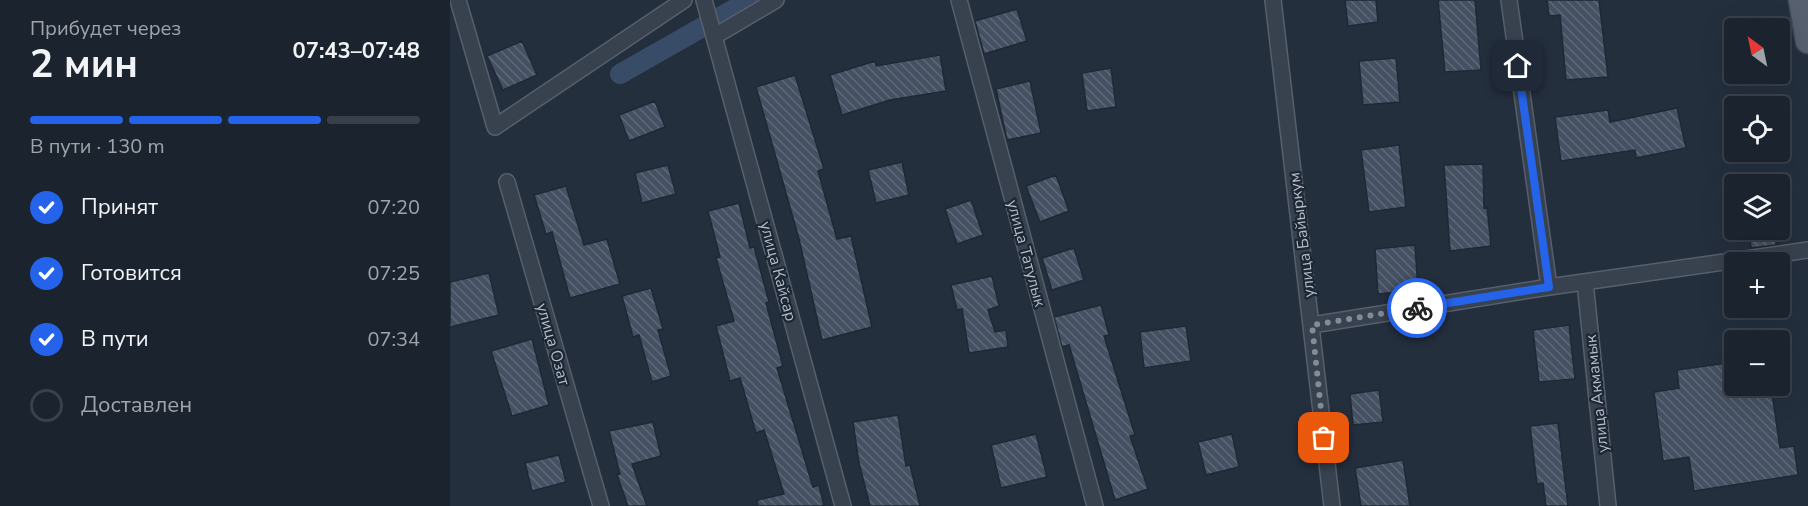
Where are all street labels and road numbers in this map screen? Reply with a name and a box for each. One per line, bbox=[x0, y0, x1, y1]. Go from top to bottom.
street label: улица Байыркум bbox=[1283, 171, 1321, 299]
street label: улица Татулык bbox=[1001, 197, 1051, 310]
street label: улица Кайсар bbox=[754, 219, 802, 324]
street label: улица Озат bbox=[531, 301, 576, 389]
street label: улица Акмамык bbox=[1580, 333, 1614, 454]

